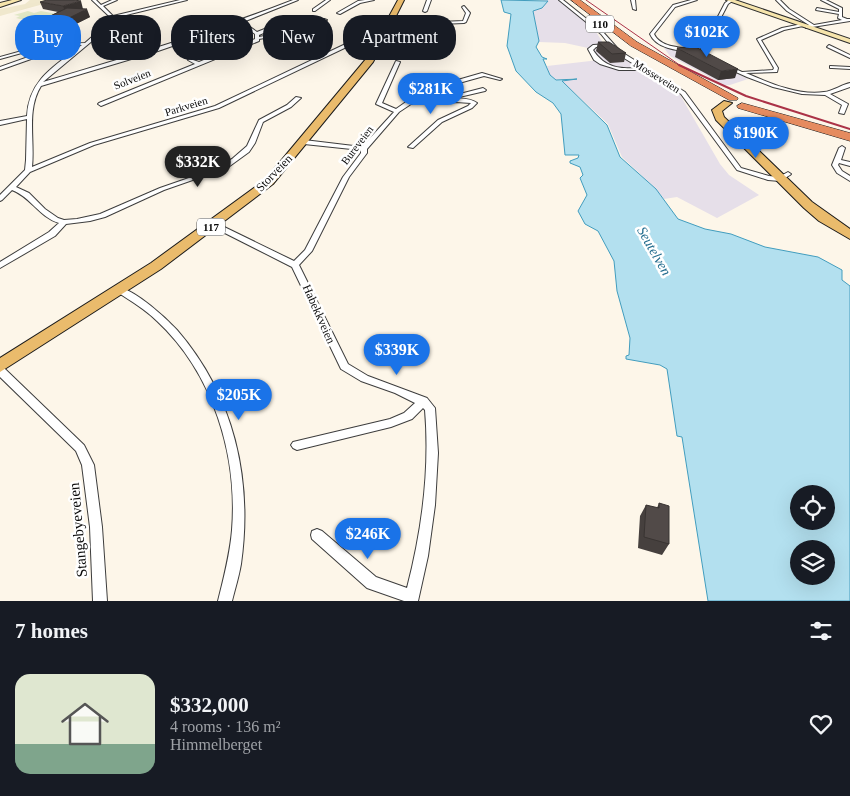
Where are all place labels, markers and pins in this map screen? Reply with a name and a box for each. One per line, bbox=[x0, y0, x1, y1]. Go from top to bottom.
pin: $102K bbox=[672, 15, 742, 58]
pin: $281K bbox=[396, 72, 466, 115]
pin: $190K bbox=[721, 116, 791, 159]
pin: $332K bbox=[163, 146, 233, 188]
pin: $339K bbox=[362, 334, 432, 376]
pin: $205K bbox=[204, 378, 274, 421]
pin: $246K bbox=[333, 518, 403, 560]

